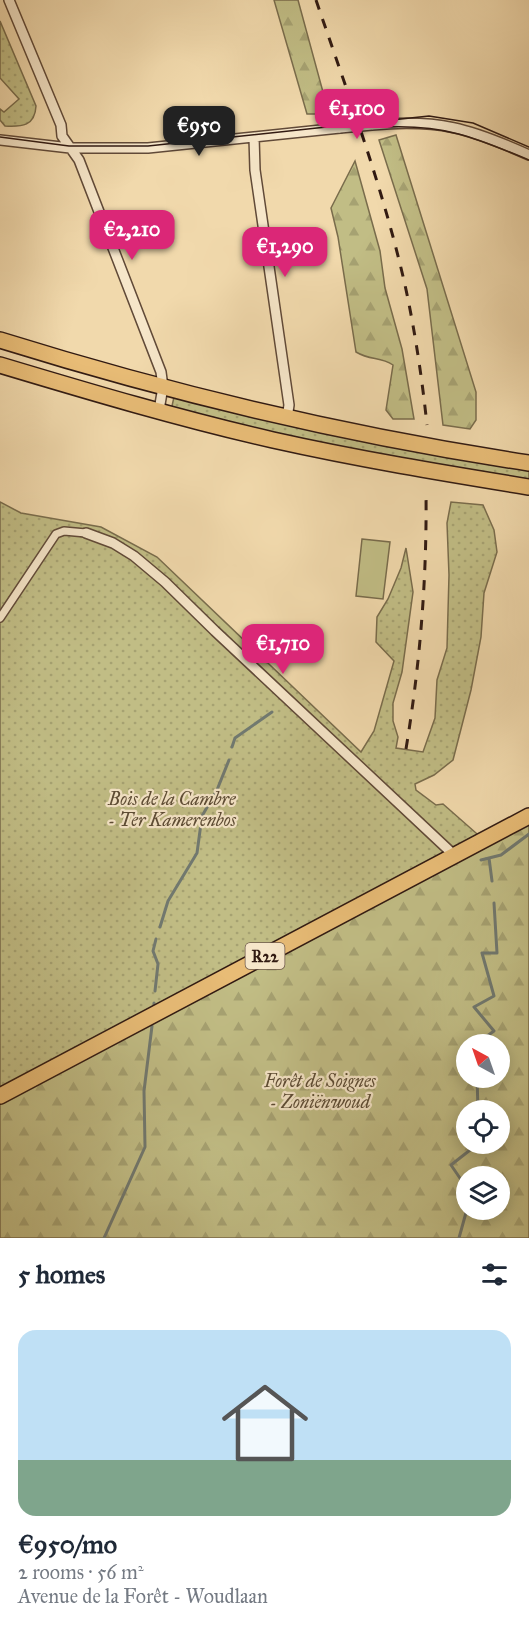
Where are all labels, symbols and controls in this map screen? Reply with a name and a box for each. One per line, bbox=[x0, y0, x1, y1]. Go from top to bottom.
pin: €1,100 bbox=[308, 89, 406, 140]
text: €1,100 bbox=[329, 96, 385, 120]
pin: €950 bbox=[163, 106, 235, 157]
text: €950 bbox=[177, 113, 221, 137]
pin: €2,210 bbox=[83, 210, 181, 261]
text: €2,210 bbox=[104, 217, 160, 241]
pin: €1,290 bbox=[236, 227, 334, 278]
text: €1,290 bbox=[256, 234, 314, 258]
pin: €1,710 bbox=[234, 624, 332, 675]
text: €1,710 bbox=[256, 631, 310, 655]
park label: Bois de la Cambre - Ter Kamerenbos bbox=[107, 788, 237, 831]
road number: R22 bbox=[246, 943, 284, 969]
north arrow bbox=[456, 1034, 510, 1088]
map controls bbox=[456, 1034, 510, 1220]
park label: Forêt de Soignes - Zoniënwoud bbox=[263, 1070, 377, 1113]
button: locate bbox=[456, 1100, 510, 1154]
button: layers bbox=[456, 1166, 510, 1220]
text: 5 homes bbox=[18, 1258, 105, 1290]
icon: filters bbox=[478, 1258, 511, 1291]
icon: home bbox=[211, 1369, 319, 1477]
text: €950/mo bbox=[18, 1528, 117, 1560]
text: 2 rooms · 56 m² bbox=[18, 1560, 144, 1584]
text: Avenue de la Forêt - Woudlaan bbox=[18, 1584, 268, 1608]

